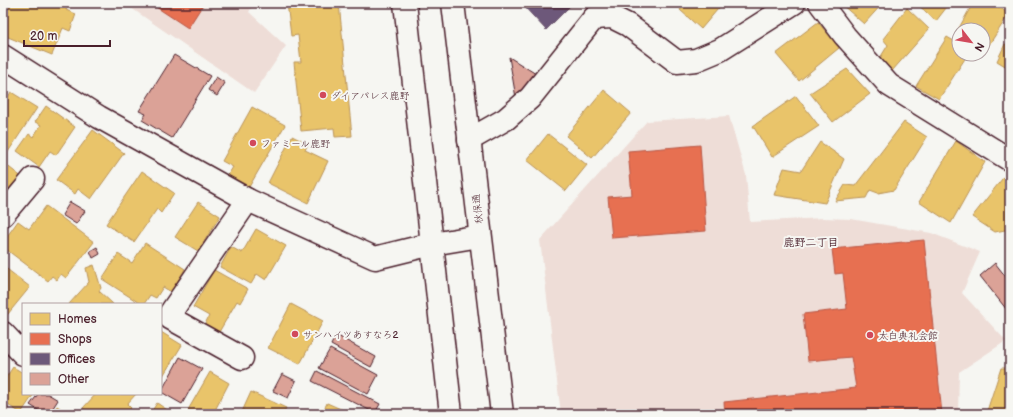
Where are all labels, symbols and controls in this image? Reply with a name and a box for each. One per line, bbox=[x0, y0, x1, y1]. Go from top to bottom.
scale bar bbox=[24, 22, 110, 48]
north arrow bbox=[951, 22, 991, 62]
text: 20 m bbox=[30, 29, 57, 44]
text: N bbox=[971, 40, 987, 54]
marker: ダイアパレス鹿野 bbox=[318, 90, 328, 100]
place label: ダイアパレス鹿野 bbox=[331, 90, 409, 102]
marker: ファミール鹿野 bbox=[248, 138, 258, 148]
place label: ファミール鹿野 bbox=[261, 138, 330, 150]
street label: 秋保通 bbox=[470, 193, 486, 224]
district label: 鹿野二丁目 bbox=[784, 236, 839, 249]
legend bbox=[22, 303, 162, 395]
text: Homes bbox=[58, 312, 97, 327]
marker: サンハイツあすなろ2 bbox=[290, 329, 300, 339]
place label: サンハイツあすなろ2 bbox=[303, 329, 398, 341]
marker: 太白典礼会館 bbox=[865, 330, 875, 340]
place label: 太白典礼会館 bbox=[878, 330, 938, 342]
text: Shops bbox=[58, 332, 92, 347]
text: Offices bbox=[58, 352, 95, 367]
text: Other bbox=[58, 372, 90, 387]

